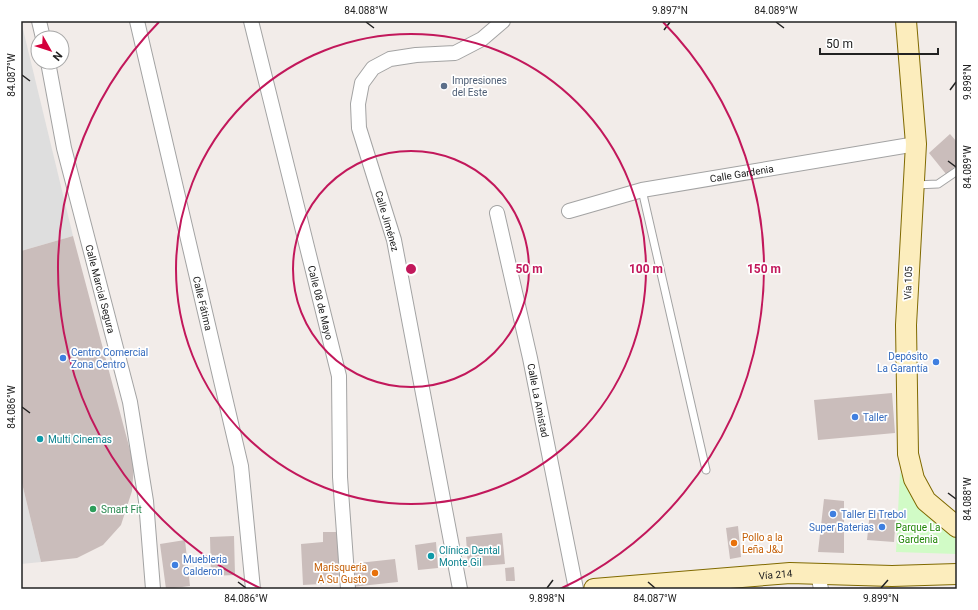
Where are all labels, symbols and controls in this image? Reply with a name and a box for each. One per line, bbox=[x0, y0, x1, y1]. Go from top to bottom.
text: 84.088°W bbox=[344, 5, 388, 16]
text: 9.897°N bbox=[652, 5, 688, 16]
text: 84.089°W bbox=[754, 5, 798, 16]
north arrow bbox=[30, 30, 70, 70]
scale bar bbox=[820, 30, 938, 56]
text: 50 m bbox=[826, 37, 853, 51]
text: N bbox=[50, 49, 65, 63]
text: 84.087°W bbox=[6, 53, 17, 97]
text: 9.898°N bbox=[962, 64, 973, 100]
place label: Impresiones del Este bbox=[452, 75, 507, 98]
marker: Impresiones del Este bbox=[439, 81, 449, 91]
text: 84.089°W bbox=[962, 145, 973, 189]
street label: Calle Gardenia bbox=[709, 163, 774, 184]
street label: Calle Jiménez bbox=[373, 189, 401, 253]
street label: Calle Marcial Segura bbox=[84, 243, 117, 334]
centre of rings bbox=[404, 262, 418, 276]
text: 50 m bbox=[515, 262, 543, 276]
text: 100 m bbox=[629, 262, 663, 276]
text: 150 m bbox=[747, 262, 781, 276]
street label: Calle 08 de Mayo bbox=[306, 264, 335, 341]
street label: Vía 105 bbox=[902, 266, 914, 300]
street label: Calle Fátima bbox=[191, 275, 215, 332]
place label: Centro Comercial Zona Centro bbox=[71, 347, 148, 370]
place label: Depósito La Garantía bbox=[877, 351, 928, 374]
marker: Centro Comercial Zona Centro bbox=[58, 353, 68, 363]
marker: Depósito La Garantía bbox=[931, 357, 941, 367]
street label: Calle La Amistad bbox=[526, 362, 551, 438]
text: 84.086°W bbox=[6, 385, 17, 429]
marker: Taller bbox=[850, 412, 860, 422]
place label: Taller bbox=[863, 412, 888, 423]
marker: Multi Cinemas bbox=[35, 434, 45, 444]
place label: Multi Cinemas bbox=[48, 434, 112, 445]
text: 84.088°W bbox=[962, 477, 973, 521]
marker: Smart Fit bbox=[88, 504, 98, 514]
place label: Smart Fit bbox=[101, 504, 142, 515]
marker: Taller El Trebol bbox=[828, 509, 838, 519]
place label: Taller El Trebol bbox=[841, 509, 906, 520]
place label: Super Baterias bbox=[809, 522, 874, 533]
marker: Super Baterias bbox=[877, 522, 887, 532]
park label: Parque La Gardenia bbox=[896, 522, 940, 545]
place label: Pollo a la Leña J&J bbox=[742, 532, 783, 555]
marker: Pollo a la Leña J&J bbox=[729, 538, 739, 548]
place label: Clínica Dental Monte Gil bbox=[439, 545, 500, 568]
marker: Clínica Dental Monte Gil bbox=[426, 551, 436, 561]
place label: Muebleria Calderon bbox=[183, 554, 227, 577]
marker: Muebleria Calderon bbox=[170, 560, 180, 570]
place label: Marisquería A Su Gusto bbox=[314, 562, 367, 585]
street label: Vía 214 bbox=[758, 567, 793, 581]
marker: Marisquería A Su Gusto bbox=[370, 568, 380, 578]
text: 84.086°W bbox=[224, 593, 268, 604]
text: 9.898°N bbox=[529, 593, 565, 604]
text: 84.087°W bbox=[633, 593, 677, 604]
text: 9.899°N bbox=[863, 593, 899, 604]

